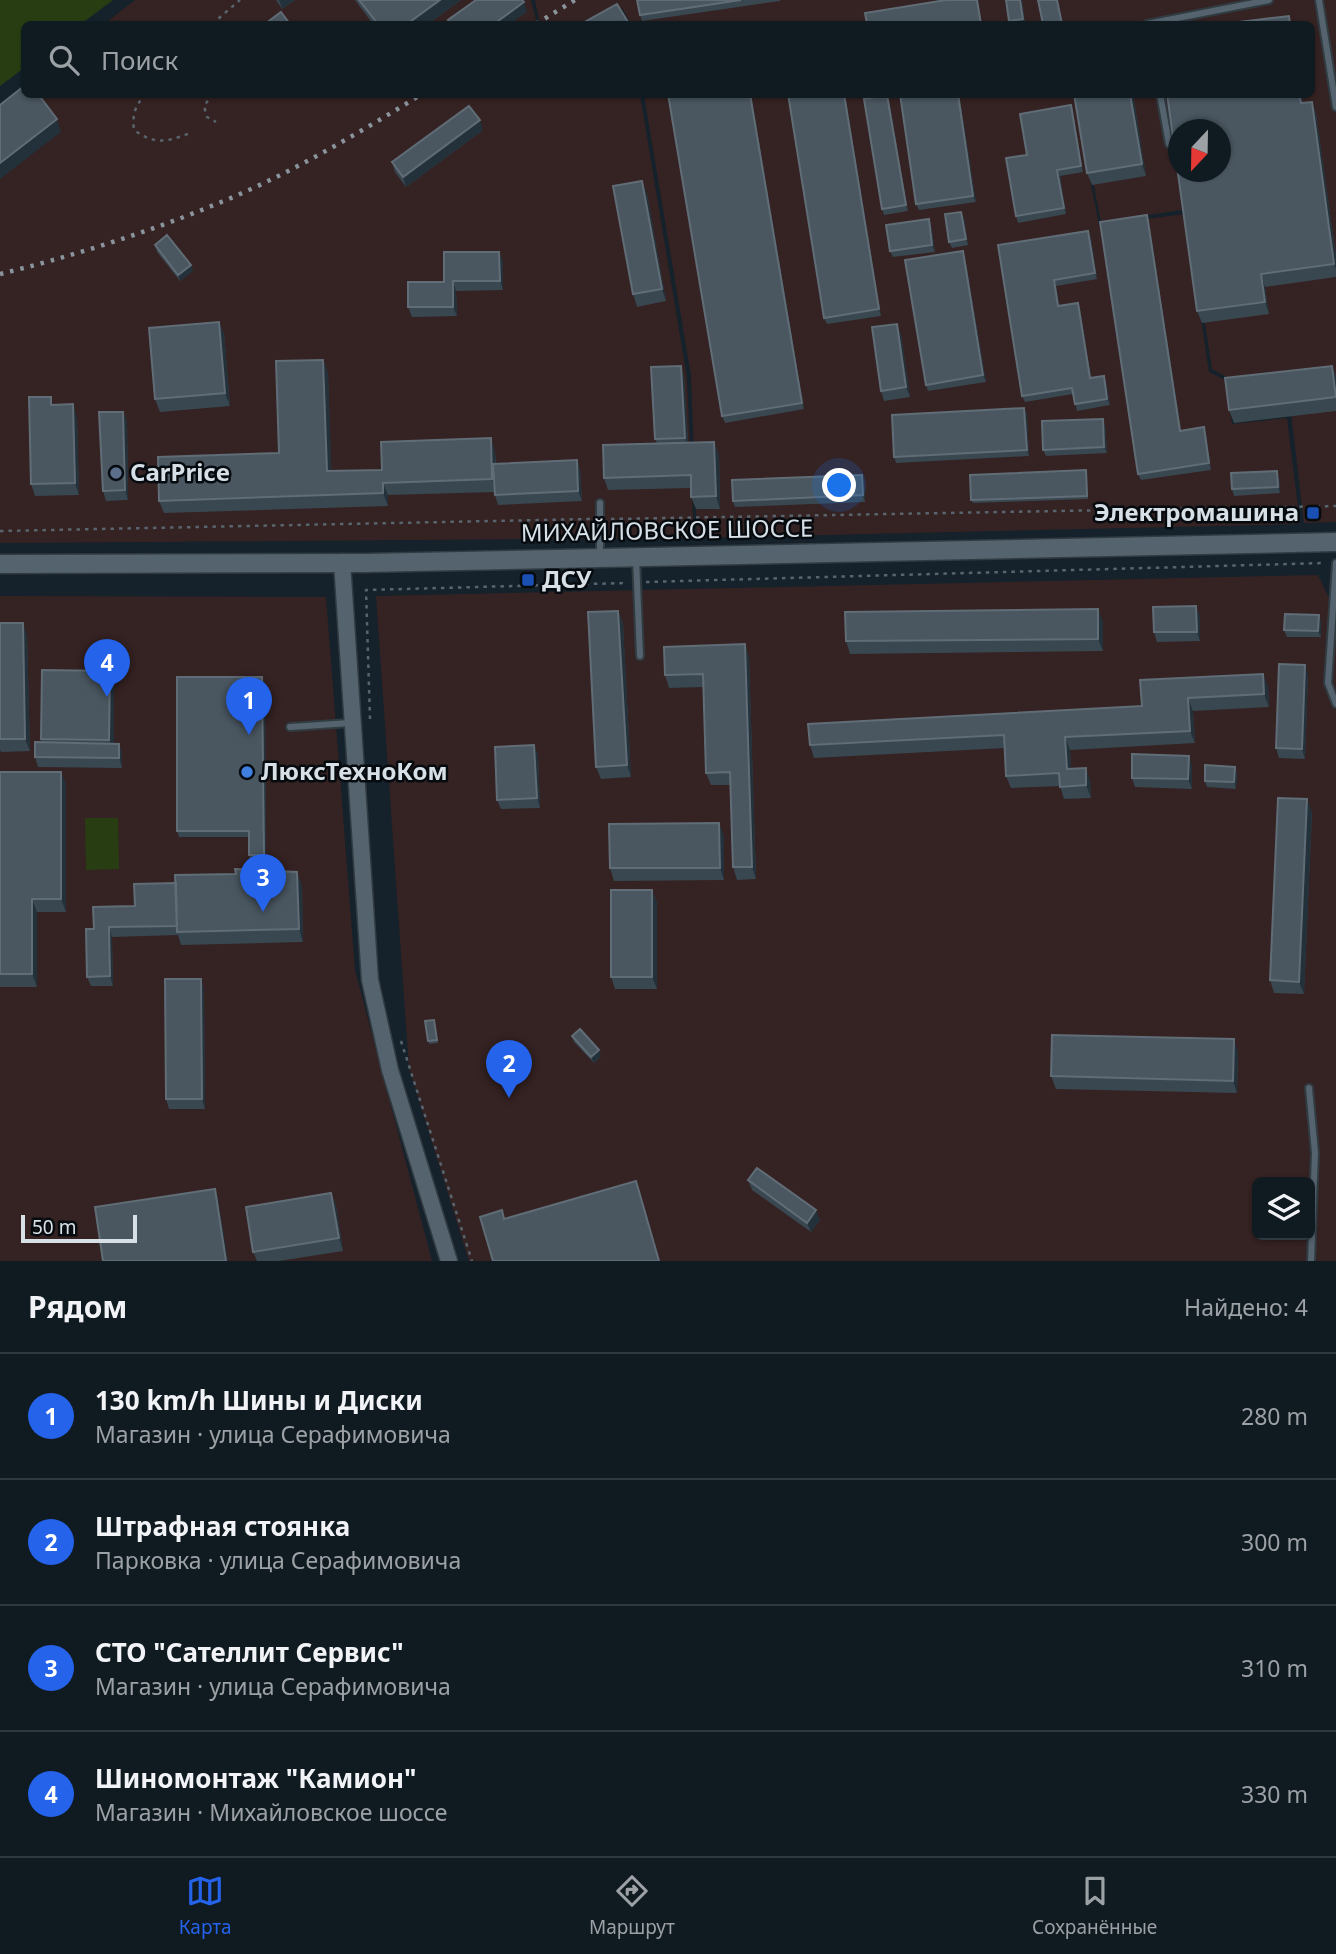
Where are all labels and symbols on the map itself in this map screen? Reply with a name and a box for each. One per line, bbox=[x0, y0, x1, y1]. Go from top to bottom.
north arrow bbox=[1168, 119, 1231, 182]
place label: CarPrice bbox=[130, 455, 230, 488]
marker: CarPrice bbox=[108, 465, 124, 481]
your location bbox=[822, 468, 856, 502]
place label: Электромашина bbox=[1094, 495, 1299, 528]
marker: Электромашина bbox=[1305, 505, 1321, 521]
street label: МИХАЙЛОВСКОЕ ШОССЕ bbox=[520, 510, 813, 549]
place label: ДСУ bbox=[542, 562, 592, 595]
marker: ДСУ bbox=[520, 572, 536, 588]
pin: 4 bbox=[84, 639, 130, 697]
pin: 1 bbox=[226, 677, 272, 735]
place label: ЛюксТехноКом bbox=[261, 754, 447, 787]
marker: ЛюксТехноКом bbox=[239, 764, 255, 780]
pin: 3 bbox=[240, 854, 286, 912]
pin: 2 bbox=[486, 1040, 532, 1098]
scale bar bbox=[21, 1212, 136, 1244]

